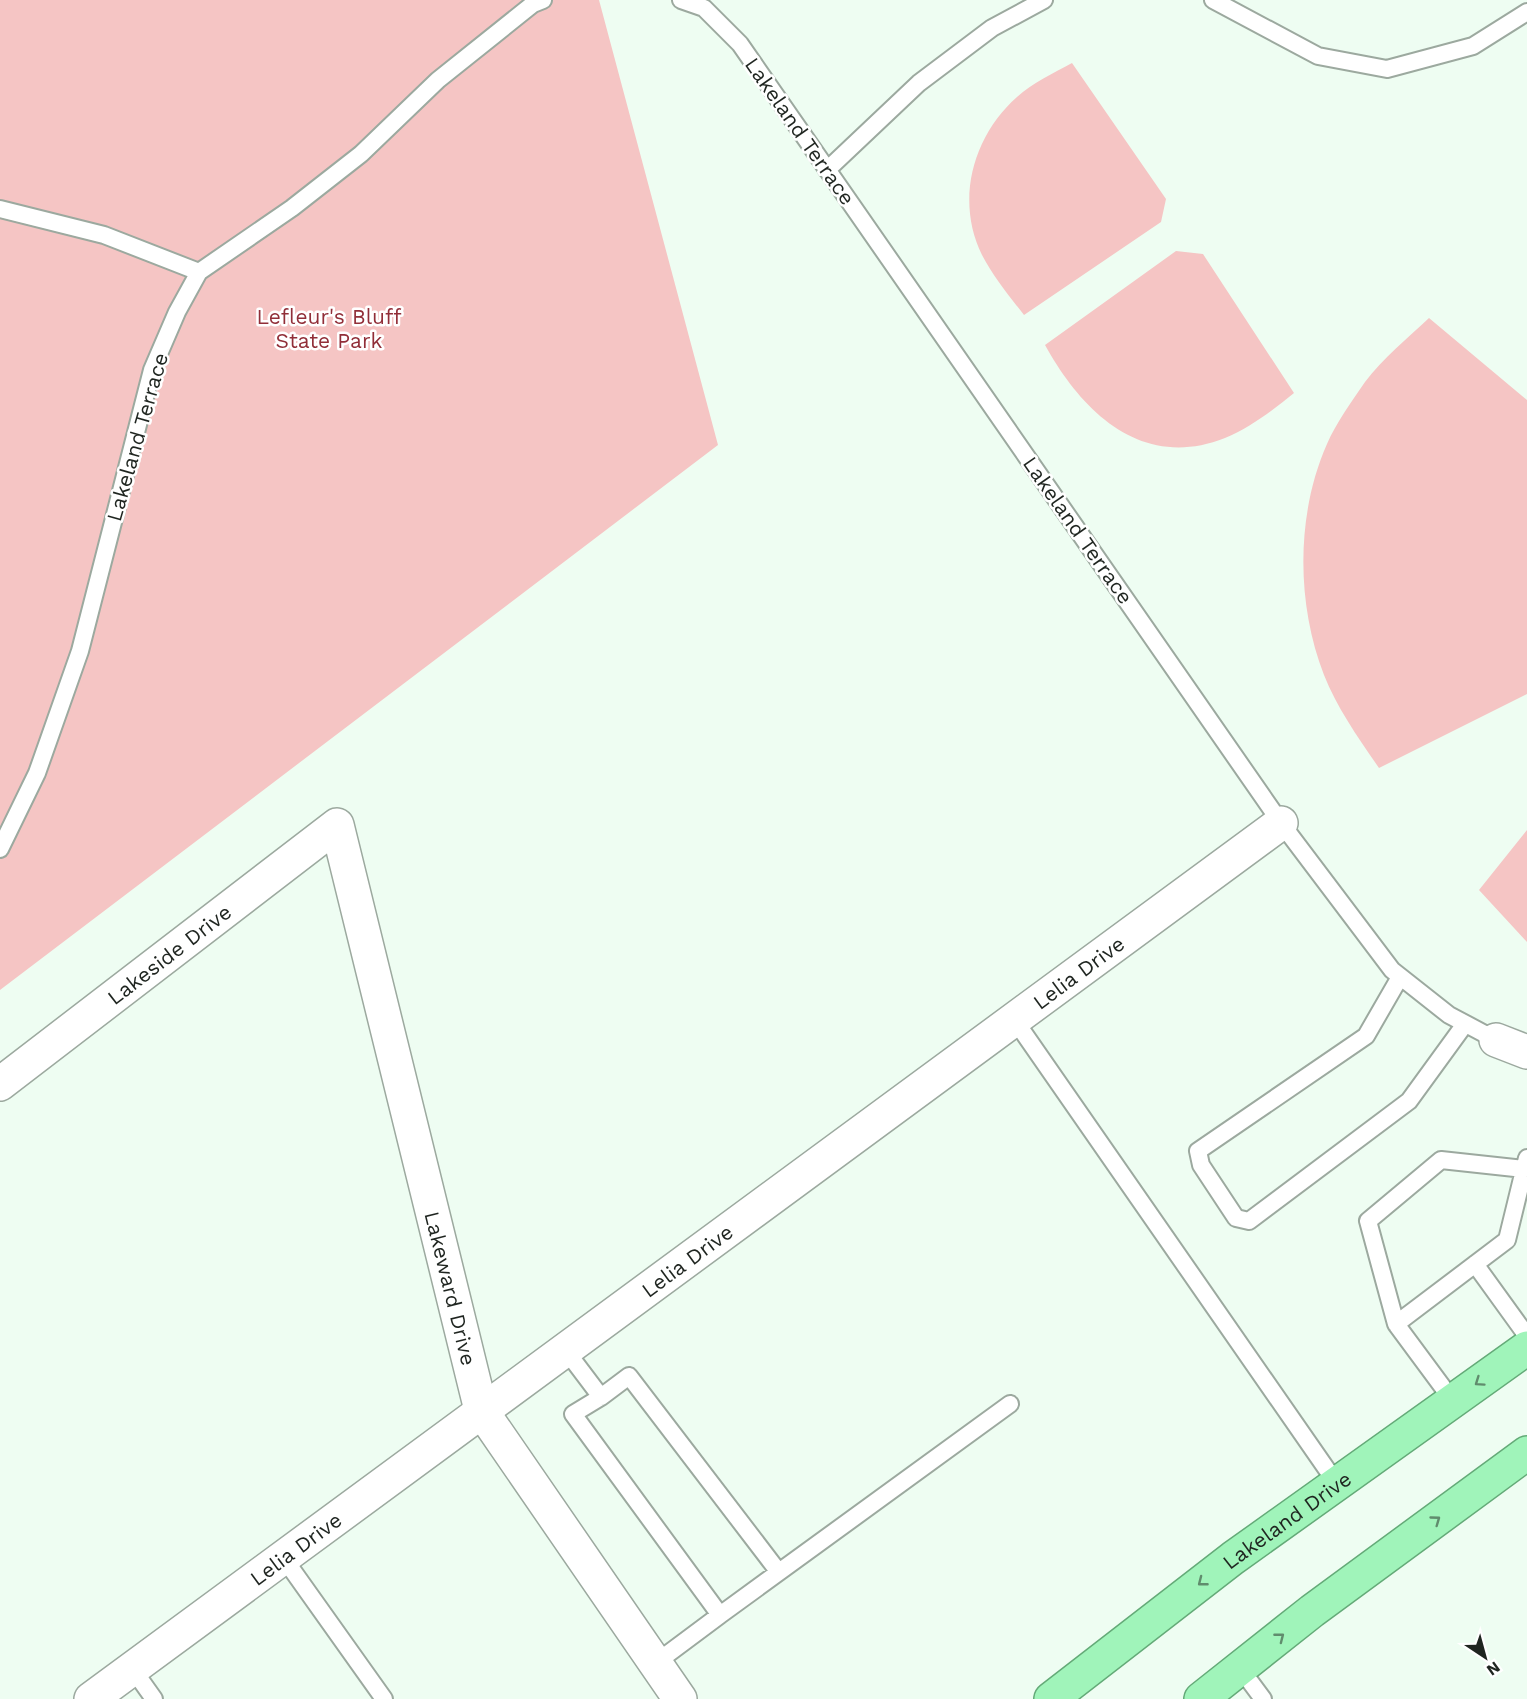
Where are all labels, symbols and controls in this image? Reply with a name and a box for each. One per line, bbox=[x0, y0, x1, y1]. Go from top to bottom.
street label: Lakeland Terrace bbox=[740, 52, 860, 210]
park label: Lefleur's Bluff State Park bbox=[256, 304, 402, 353]
street label: Lakeland Terrace bbox=[101, 350, 173, 524]
street label: Lakeland Terrace bbox=[1018, 451, 1138, 609]
street label: Lakeside Drive bbox=[102, 899, 236, 1010]
street label: Lelia Drive bbox=[1028, 930, 1129, 1014]
street label: Lakeward Drive bbox=[420, 1208, 482, 1368]
street label: Lelia Drive bbox=[636, 1218, 738, 1302]
one-way arrow bbox=[1475, 1375, 1486, 1386]
street label: Lakeland Drive bbox=[1217, 1465, 1356, 1574]
street label: Lelia Drive bbox=[245, 1507, 346, 1590]
one-way arrow bbox=[1429, 1516, 1440, 1527]
one-way arrow bbox=[1198, 1575, 1209, 1586]
north arrow bbox=[1455, 1627, 1515, 1687]
one-way arrow bbox=[1273, 1633, 1284, 1644]
text: N bbox=[1483, 1658, 1504, 1680]

